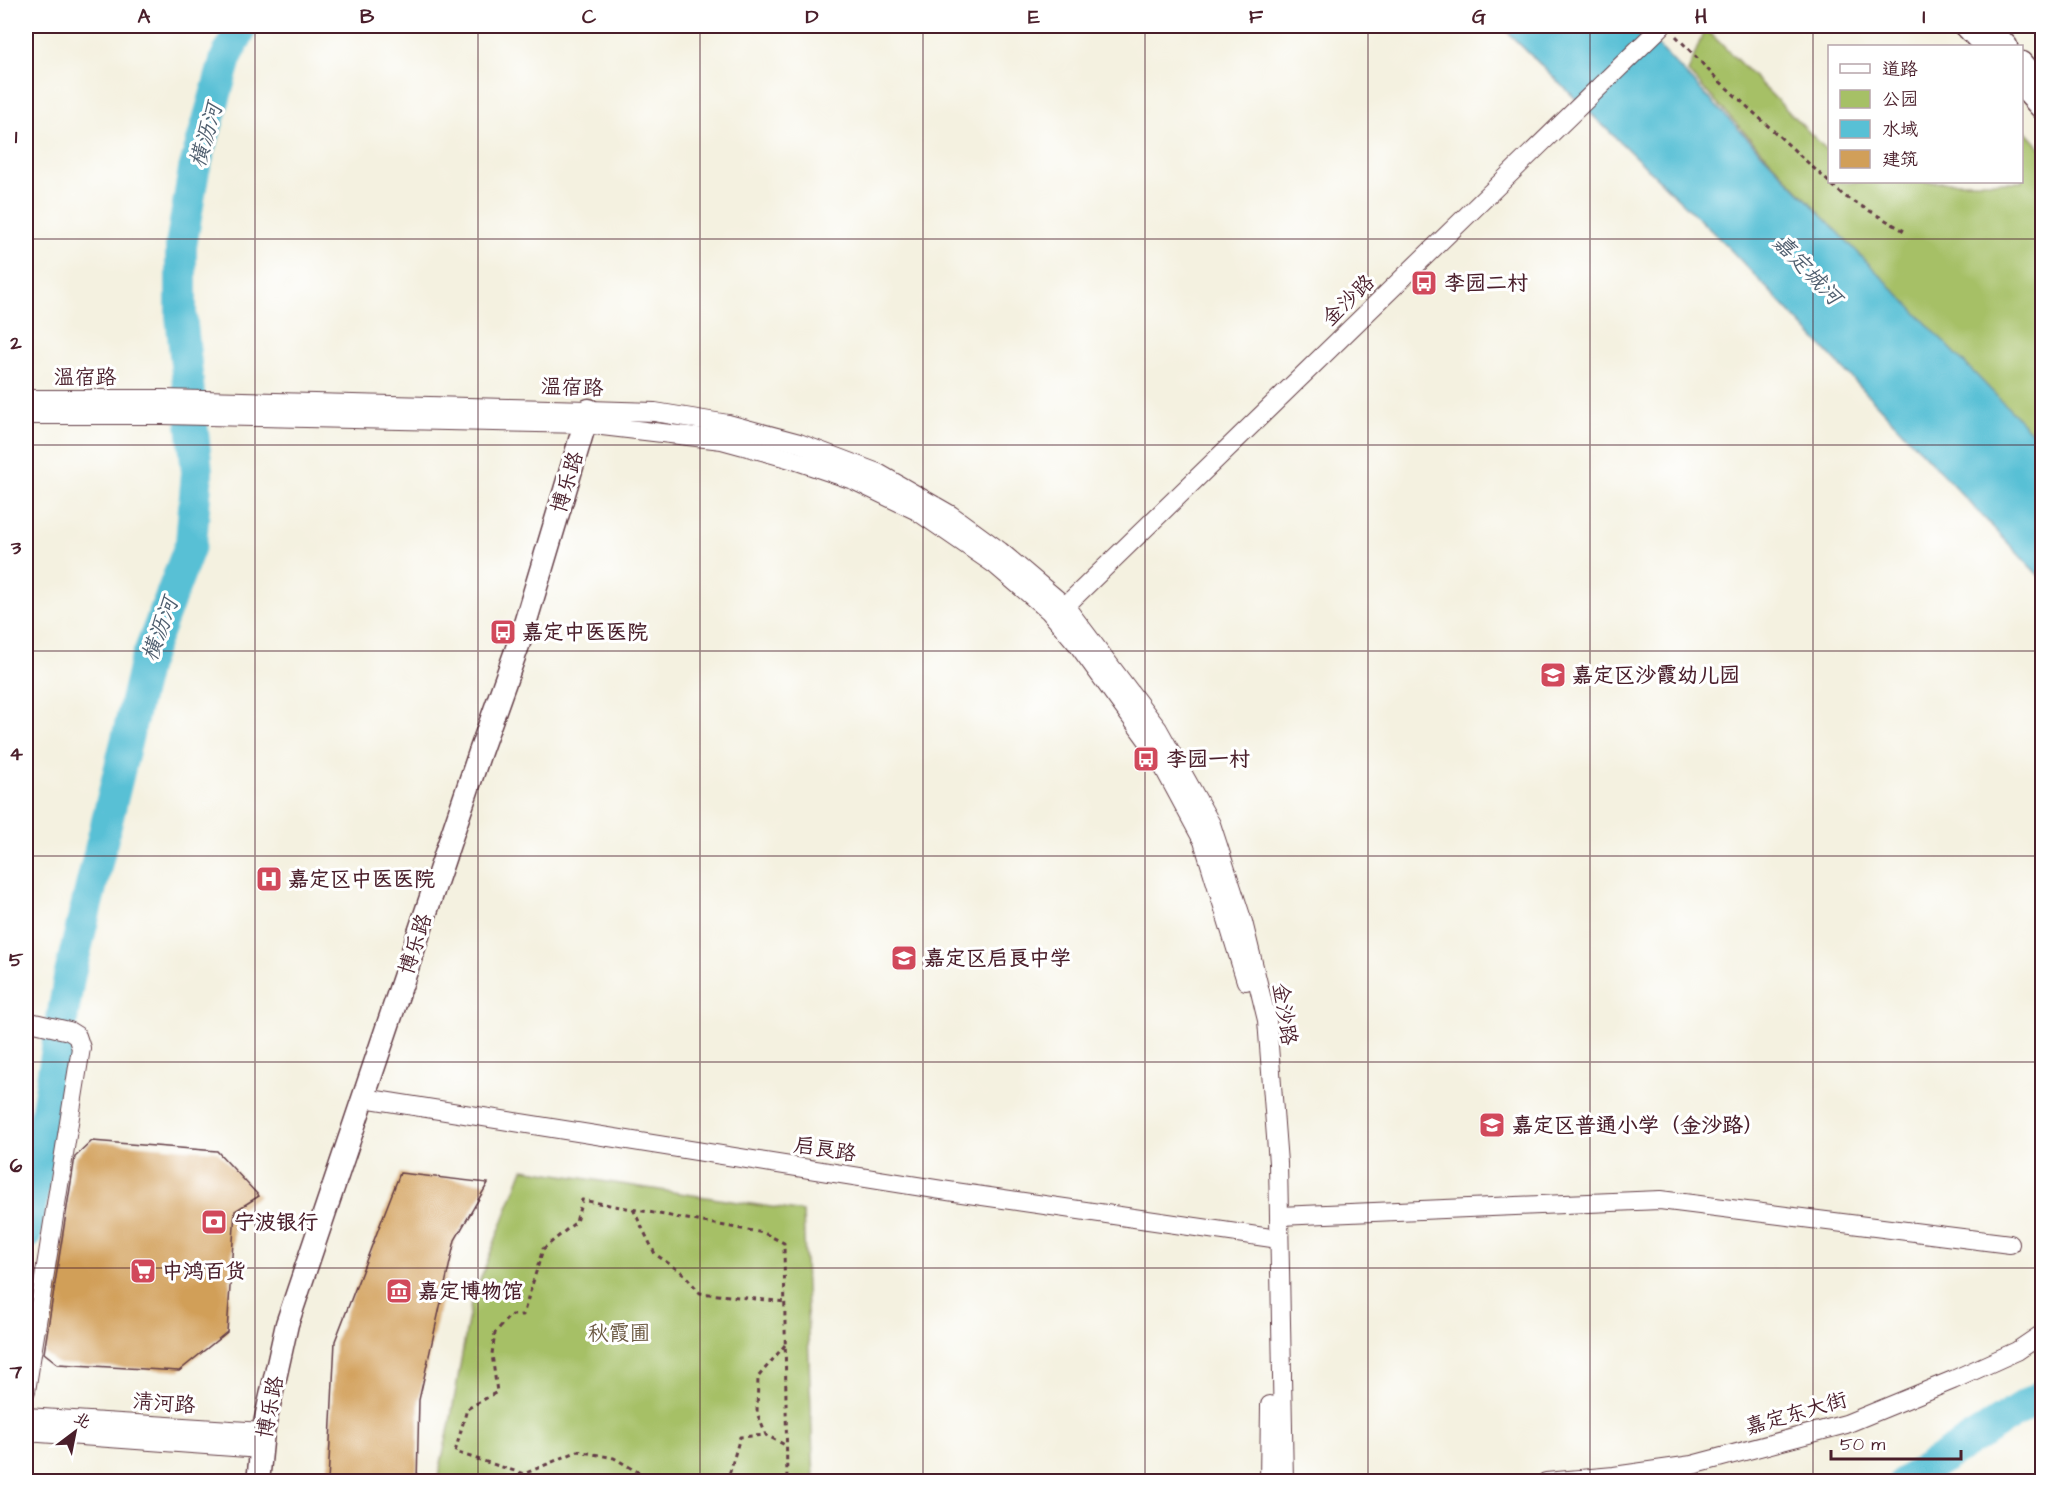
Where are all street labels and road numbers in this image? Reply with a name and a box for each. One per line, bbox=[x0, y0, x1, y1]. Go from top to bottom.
street label: 金沙路 bbox=[1316, 268, 1381, 333]
street label: 温宿路 bbox=[54, 363, 117, 392]
street label: 温宿路 bbox=[540, 372, 604, 403]
street label: 博乐路 bbox=[544, 448, 591, 517]
street label: 博乐路 bbox=[392, 910, 439, 979]
street label: 金沙路 bbox=[1265, 981, 1304, 1047]
street label: 启良路 bbox=[792, 1130, 858, 1169]
street label: 博乐路 bbox=[250, 1373, 291, 1441]
street label: 嘉定东大街 bbox=[1742, 1385, 1851, 1442]
street label: 清河路 bbox=[132, 1387, 196, 1420]

